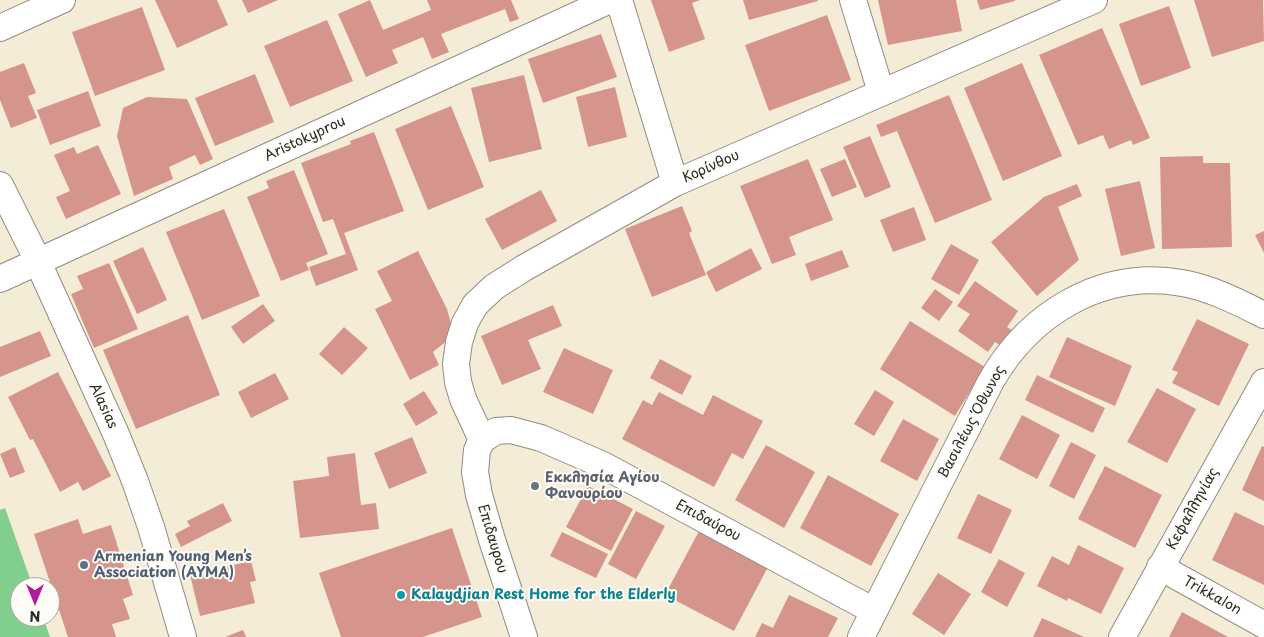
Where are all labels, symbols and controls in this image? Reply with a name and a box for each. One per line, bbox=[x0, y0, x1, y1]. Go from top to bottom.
street label: Aristokyprou bbox=[262, 113, 348, 165]
street label: Κορίνθου bbox=[680, 147, 742, 187]
street label: Βασιλέως Όθωνος bbox=[935, 363, 1009, 481]
street label: Alasias bbox=[85, 381, 121, 431]
street label: Κεφαλληνίας bbox=[1164, 465, 1222, 553]
place label: Εκκλησία Αγίου Φανουρίου bbox=[545, 470, 660, 502]
marker: Εκκλησία Αγίου Φανουρίου bbox=[529, 480, 541, 492]
street label: Επιδαύρου bbox=[673, 497, 743, 545]
street label: Επιδαυρου bbox=[474, 502, 510, 576]
place label: Armenian Young Men’s Association (AYMA) bbox=[94, 549, 252, 582]
marker: Armenian Young Men’s Association (AYMA) bbox=[78, 559, 90, 571]
street label: Trikkalon bbox=[1180, 573, 1244, 619]
north arrow bbox=[10, 577, 60, 627]
place label: Kalaydjian Rest Home for the Elderly bbox=[411, 587, 676, 603]
marker: Kalaydjian Rest Home for the Elderly bbox=[395, 589, 407, 601]
text: N bbox=[29, 606, 41, 627]

